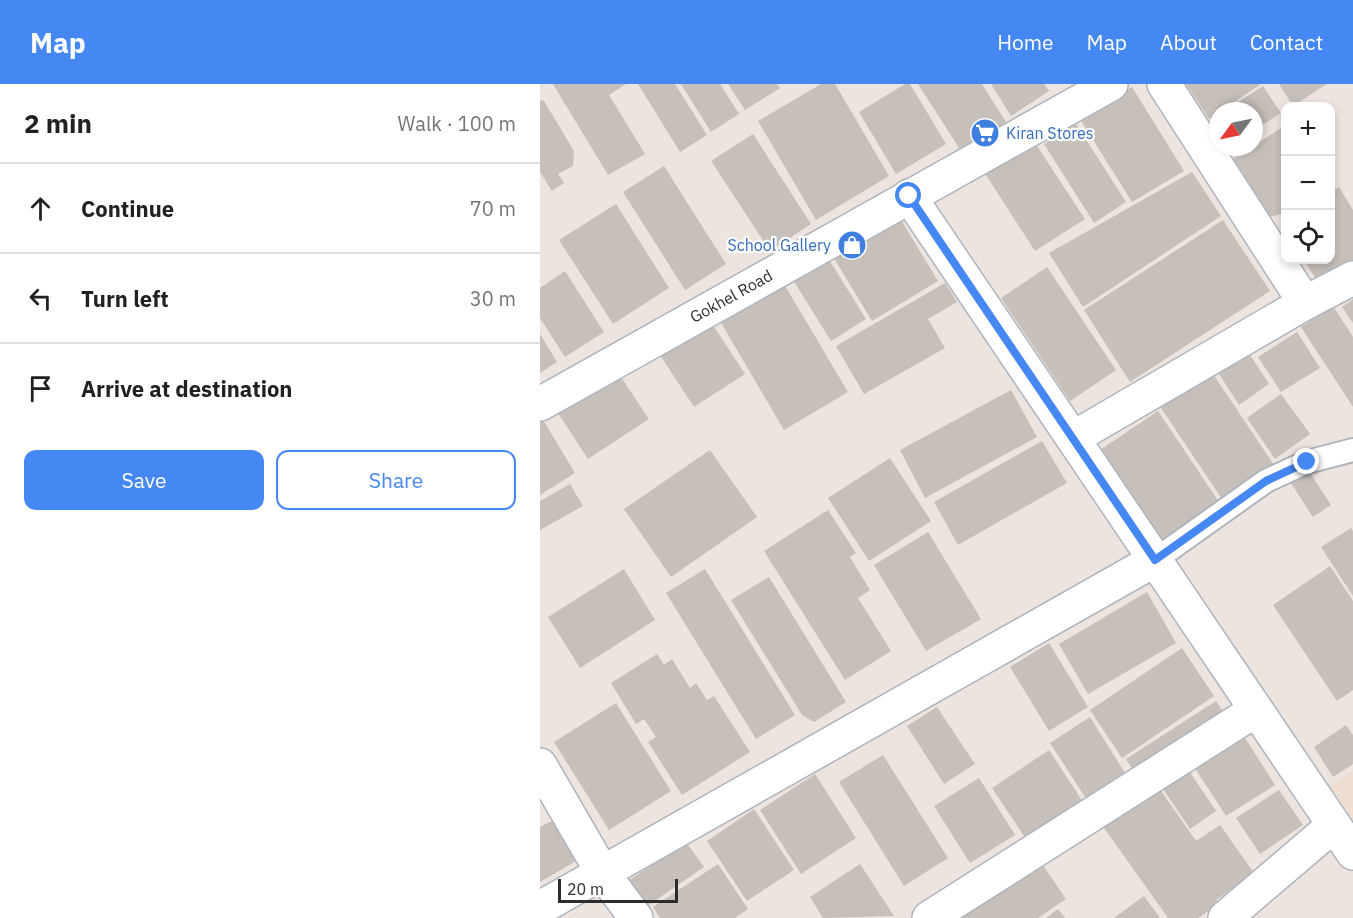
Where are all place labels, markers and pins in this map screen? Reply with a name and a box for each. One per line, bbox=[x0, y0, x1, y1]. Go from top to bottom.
supermarket icon: Kiran Stores bbox=[969, 117, 1001, 149]
place label: Kiran Stores bbox=[1006, 123, 1094, 143]
shop icon: School Gallery bbox=[836, 229, 868, 261]
place label: School Gallery bbox=[727, 235, 831, 255]

